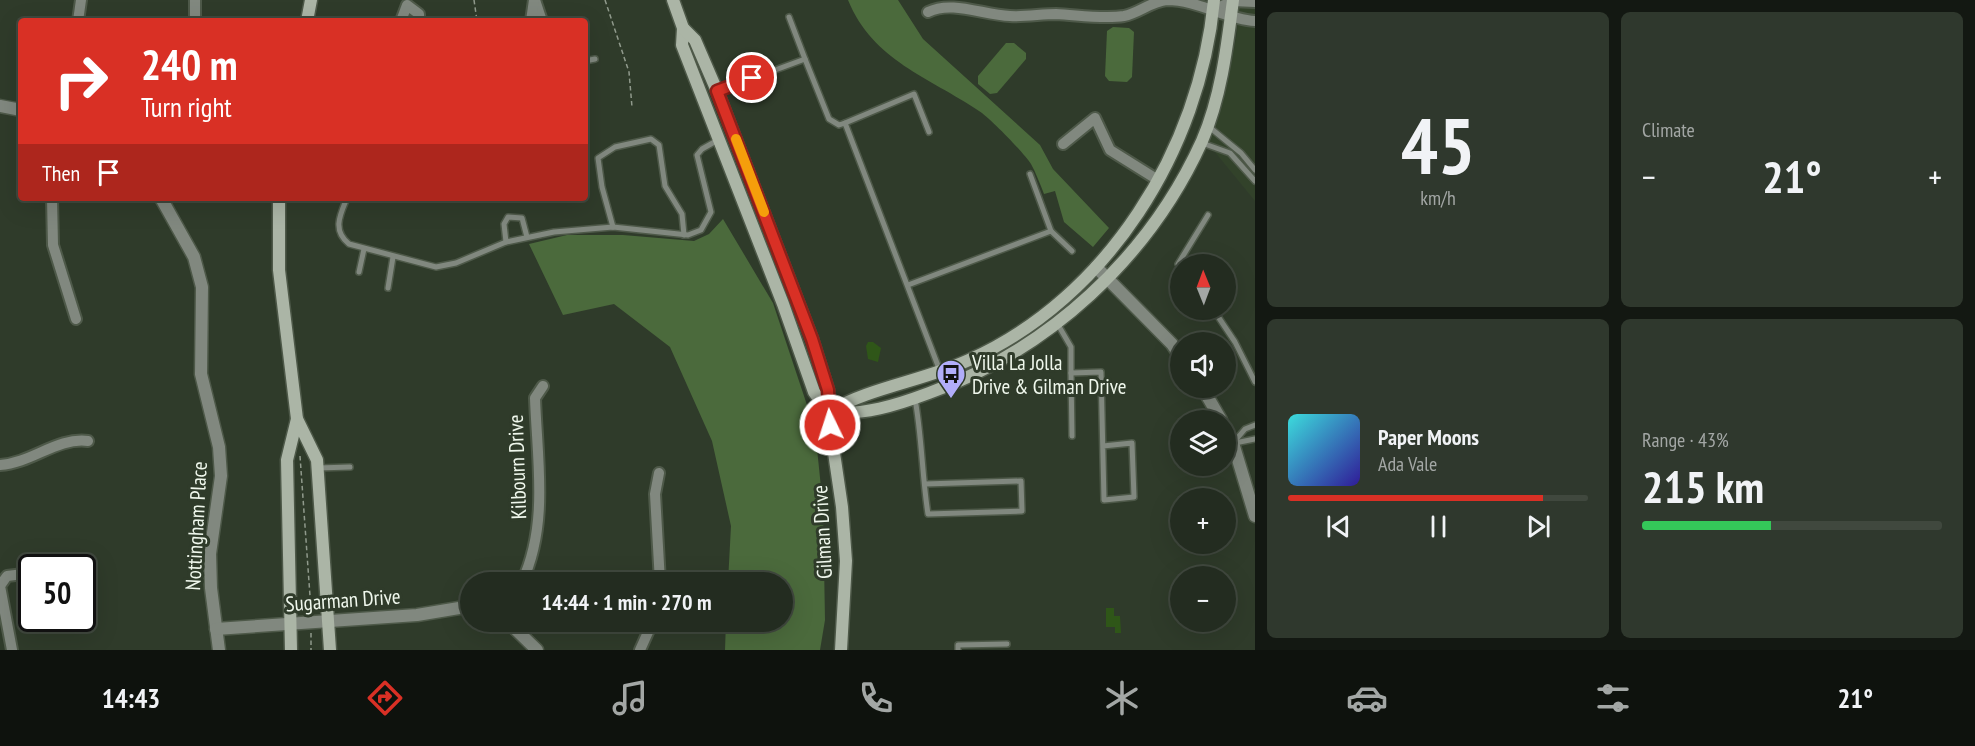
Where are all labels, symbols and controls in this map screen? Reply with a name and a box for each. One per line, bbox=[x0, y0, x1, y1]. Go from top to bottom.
text: 240 m bbox=[141, 37, 238, 92]
icon: right bbox=[42, 42, 120, 120]
pin bbox=[726, 52, 777, 103]
icon: arrive bbox=[735, 61, 768, 94]
text: Turn right bbox=[141, 90, 232, 124]
text: 45 bbox=[1401, 95, 1475, 196]
text: Climate bbox=[1642, 117, 1695, 143]
text: 21° bbox=[1762, 147, 1822, 205]
text: − bbox=[1642, 155, 1656, 198]
text: + bbox=[1928, 155, 1942, 198]
icon: arrive bbox=[92, 156, 125, 189]
text: Then bbox=[42, 159, 80, 187]
text: km/h bbox=[1420, 185, 1456, 211]
north arrow bbox=[1170, 254, 1236, 320]
map controls bbox=[1170, 254, 1236, 632]
button: sound bbox=[1170, 332, 1236, 398]
place label: Villa La Jolla Drive & Gilman Drive bbox=[971, 349, 1127, 400]
bus stop icon: Villa La Jolla Drive & Gilman Drive bbox=[935, 358, 967, 400]
position arrow bbox=[798, 393, 862, 457]
button: layers bbox=[1170, 410, 1236, 476]
street label: Kilbourn Drive bbox=[502, 414, 532, 520]
text: Paper Moons bbox=[1378, 423, 1479, 451]
text: Range · 43% bbox=[1642, 427, 1729, 453]
text: Ada Vale bbox=[1378, 451, 1437, 477]
text: 215 km bbox=[1642, 457, 1764, 515]
street label: Nottingham Place bbox=[179, 461, 213, 591]
street label: Gilman Drive bbox=[806, 485, 838, 579]
button: + bbox=[1170, 488, 1236, 554]
icon: previous bbox=[1322, 510, 1355, 543]
icon: pause bbox=[1422, 510, 1455, 543]
icon: next bbox=[1522, 510, 1555, 543]
speed limit sign: 50 bbox=[18, 554, 96, 632]
button: − bbox=[1170, 566, 1236, 632]
street label: Sugarman Drive bbox=[285, 583, 401, 617]
text: 14:44 · 1 min · 270 m bbox=[541, 588, 712, 616]
icon: directions bbox=[364, 677, 406, 719]
icon: music bbox=[609, 677, 651, 719]
icon: phone bbox=[855, 677, 897, 719]
icon: climate bbox=[1101, 677, 1143, 719]
icon: car bbox=[1346, 677, 1388, 719]
icon: filters bbox=[1592, 677, 1634, 719]
text: 14:43 bbox=[102, 681, 160, 715]
text: 21° bbox=[1837, 681, 1873, 715]

